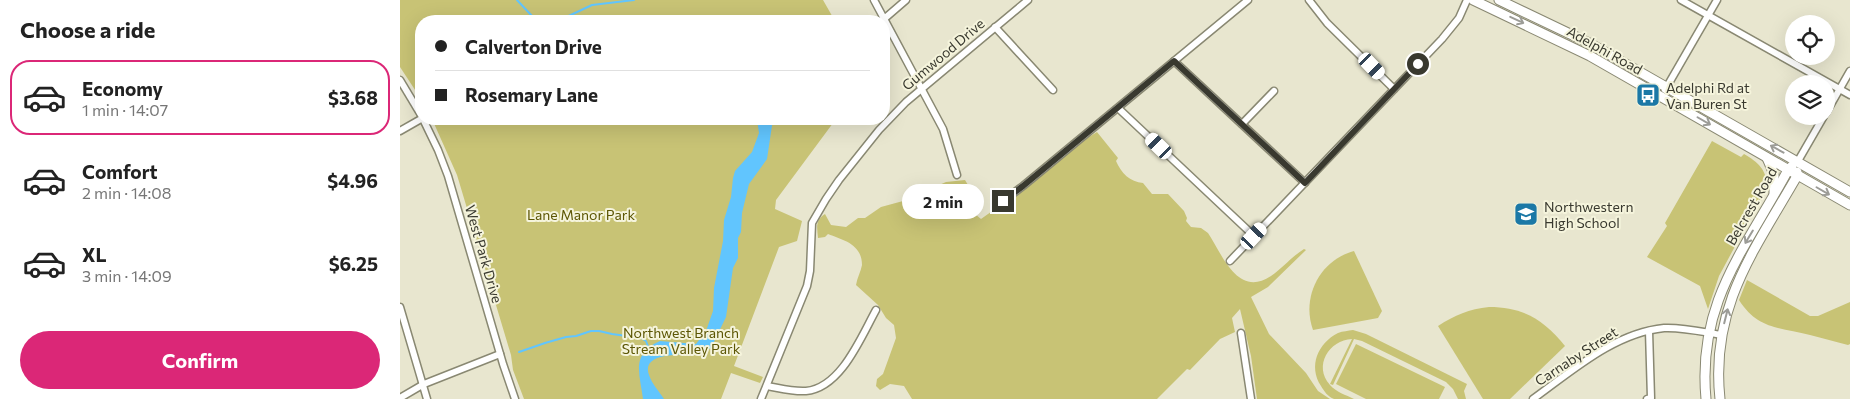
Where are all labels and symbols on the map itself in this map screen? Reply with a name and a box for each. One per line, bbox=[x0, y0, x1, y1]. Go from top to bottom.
street label: Gumwood Drive bbox=[898, 15, 988, 93]
one-way arrow bbox=[1509, 16, 1524, 26]
street label: Adelphi Road bbox=[1564, 22, 1646, 78]
car bbox=[1356, 50, 1387, 82]
route start bbox=[1407, 53, 1429, 75]
place label: Adelphi Rd at Van Buren St bbox=[1666, 79, 1750, 112]
bus stop icon: Adelphi Rd at Van Buren St bbox=[1635, 82, 1661, 108]
one-way arrow bbox=[1696, 116, 1711, 126]
car bbox=[1143, 130, 1175, 162]
one-way arrow bbox=[1771, 144, 1785, 154]
street label: Belcrest Road bbox=[1722, 164, 1780, 248]
callout: 2 min bbox=[903, 184, 986, 218]
one-way arrow bbox=[1816, 186, 1830, 196]
route end bbox=[992, 190, 1014, 212]
place label: Northwestern High School bbox=[1544, 198, 1633, 231]
school or university icon: Northwestern High School bbox=[1513, 201, 1539, 227]
street label: West Park Drive bbox=[462, 203, 506, 305]
park label: Lane Manor Park bbox=[527, 206, 635, 223]
car bbox=[1238, 220, 1269, 252]
one-way arrow bbox=[1744, 230, 1754, 244]
one-way arrow bbox=[1722, 309, 1731, 325]
street label: Carnaby Street bbox=[1531, 323, 1621, 389]
park label: Northwest Branch Stream Valley Park bbox=[622, 324, 741, 357]

